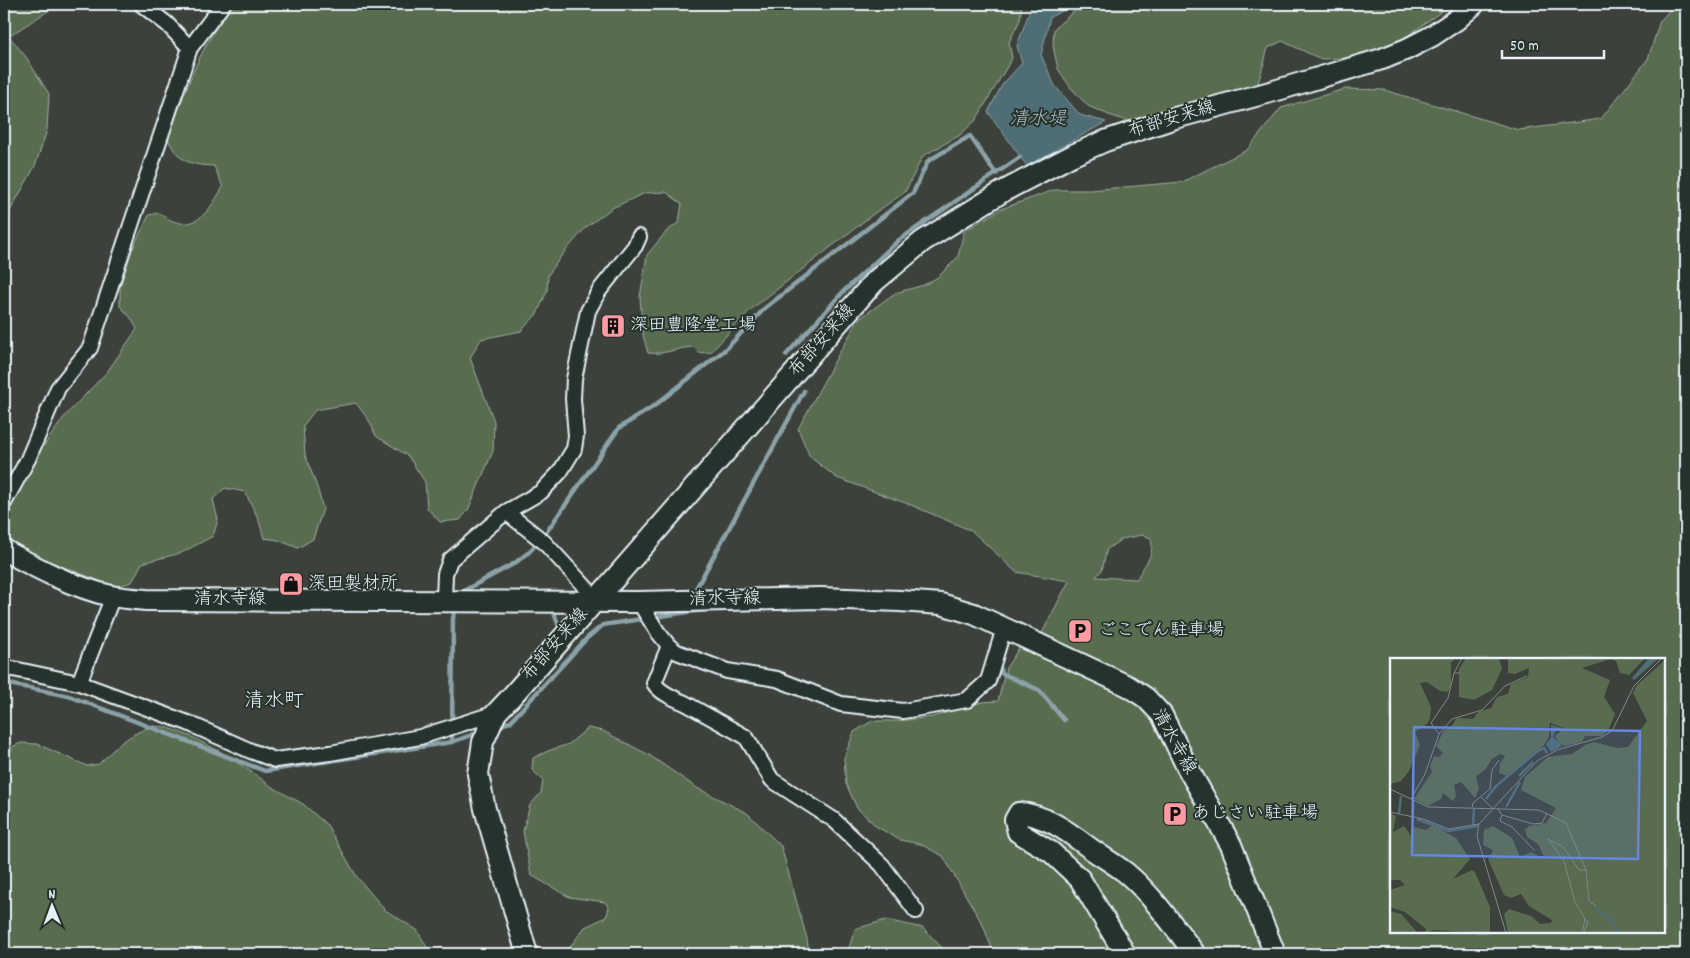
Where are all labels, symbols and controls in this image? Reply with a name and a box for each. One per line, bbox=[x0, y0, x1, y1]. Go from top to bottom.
scale bar bbox=[1502, 28, 1605, 60]
text: 50 m bbox=[1510, 36, 1539, 58]
street label: 布部安来線 bbox=[1125, 95, 1219, 145]
water label: 清水堤 bbox=[1009, 107, 1067, 134]
street label: 布部安来線 bbox=[784, 299, 862, 383]
building icon: 深田豊隆堂工場 bbox=[600, 313, 626, 339]
place label: 深田豊隆堂工場 bbox=[630, 314, 756, 339]
shop icon: 深田製材所 bbox=[278, 571, 304, 597]
place label: 深田製材所 bbox=[308, 572, 398, 597]
street label: 清水寺線 bbox=[689, 587, 761, 613]
street label: 清水寺線 bbox=[194, 588, 266, 613]
street label: 布部安来線 bbox=[517, 603, 595, 687]
parking icon: ごこでん駐車場 bbox=[1067, 618, 1093, 644]
place label: ごこでん駐車場 bbox=[1098, 619, 1224, 644]
inset map bbox=[1390, 658, 1665, 933]
district label: 清水町 bbox=[244, 688, 304, 716]
street label: 清水寺線 bbox=[1145, 704, 1201, 780]
parking icon: あじさい駐車場 bbox=[1162, 801, 1188, 827]
place label: あじさい駐車場 bbox=[1192, 802, 1318, 827]
north arrow bbox=[28, 880, 78, 930]
text: N bbox=[48, 885, 56, 905]

